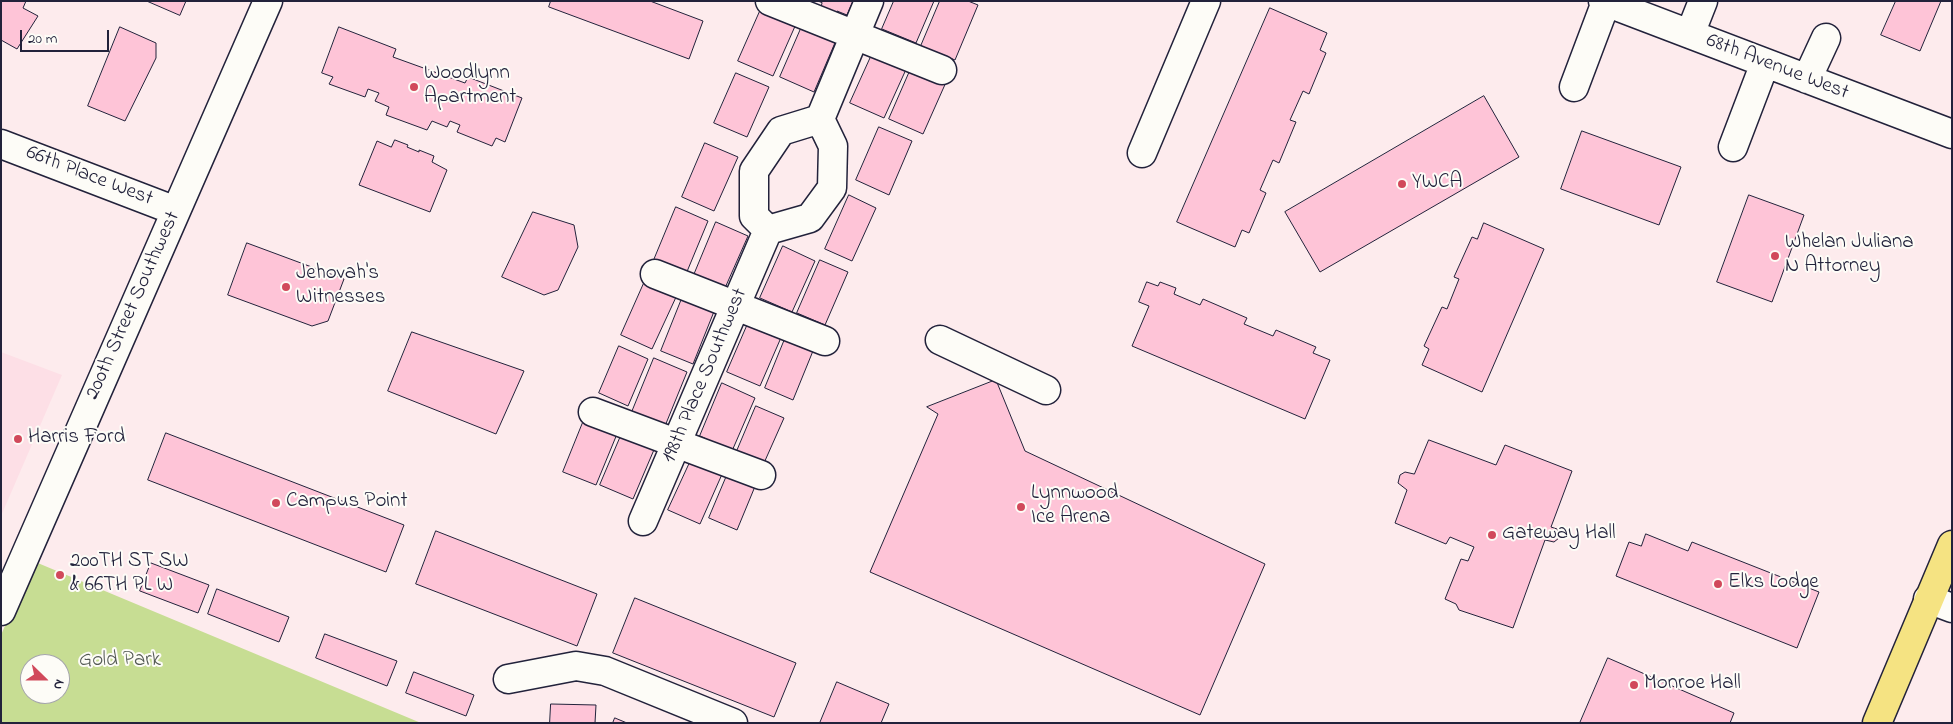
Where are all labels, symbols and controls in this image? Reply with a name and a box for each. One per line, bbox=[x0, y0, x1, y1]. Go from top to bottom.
scale bar bbox=[22, 20, 111, 52]
text: 20 m bbox=[28, 28, 57, 50]
street label: 68th Avenue West bbox=[1702, 29, 1852, 107]
place label: Woodlynn Apartment bbox=[424, 62, 516, 112]
marker: Woodlynn Apartment bbox=[408, 81, 420, 93]
street label: 66th Place West bbox=[22, 141, 156, 213]
place label: YWCA bbox=[1412, 171, 1462, 197]
marker: YWCA bbox=[1396, 178, 1408, 190]
street label: 200th Street Southwest bbox=[81, 208, 187, 404]
place label: Whelan Juliana N Attorney bbox=[1785, 231, 1914, 281]
marker: Whelan Juliana N Attorney bbox=[1769, 250, 1781, 262]
place label: Jehovah's Witnesses bbox=[296, 262, 385, 312]
marker: Jehovah's Witnesses bbox=[280, 281, 292, 293]
street label: 198th Place Southwest bbox=[658, 285, 754, 467]
place label: Harris Ford bbox=[28, 426, 125, 452]
marker: Harris Ford bbox=[12, 433, 24, 445]
place label: Lynnwood Ice Arena bbox=[1031, 482, 1118, 532]
place label: Campus Point bbox=[286, 490, 407, 516]
marker: Campus Point bbox=[270, 497, 282, 509]
marker: Lynnwood Ice Arena bbox=[1015, 501, 1027, 513]
place label: Gateway Hall bbox=[1502, 522, 1616, 548]
marker: Gateway Hall bbox=[1486, 529, 1498, 541]
place label: 200TH ST SW & 66TH PL W bbox=[70, 550, 189, 600]
marker: 200TH ST SW & 66TH PL W bbox=[54, 569, 66, 581]
place label: Elks Lodge bbox=[1728, 571, 1819, 597]
marker: Elks Lodge bbox=[1712, 578, 1724, 590]
park label: Gold Park bbox=[79, 649, 161, 675]
north arrow bbox=[20, 654, 70, 704]
place label: Monroe Hall bbox=[1644, 672, 1741, 698]
text: N bbox=[47, 676, 70, 693]
marker: Monroe Hall bbox=[1628, 679, 1640, 691]

